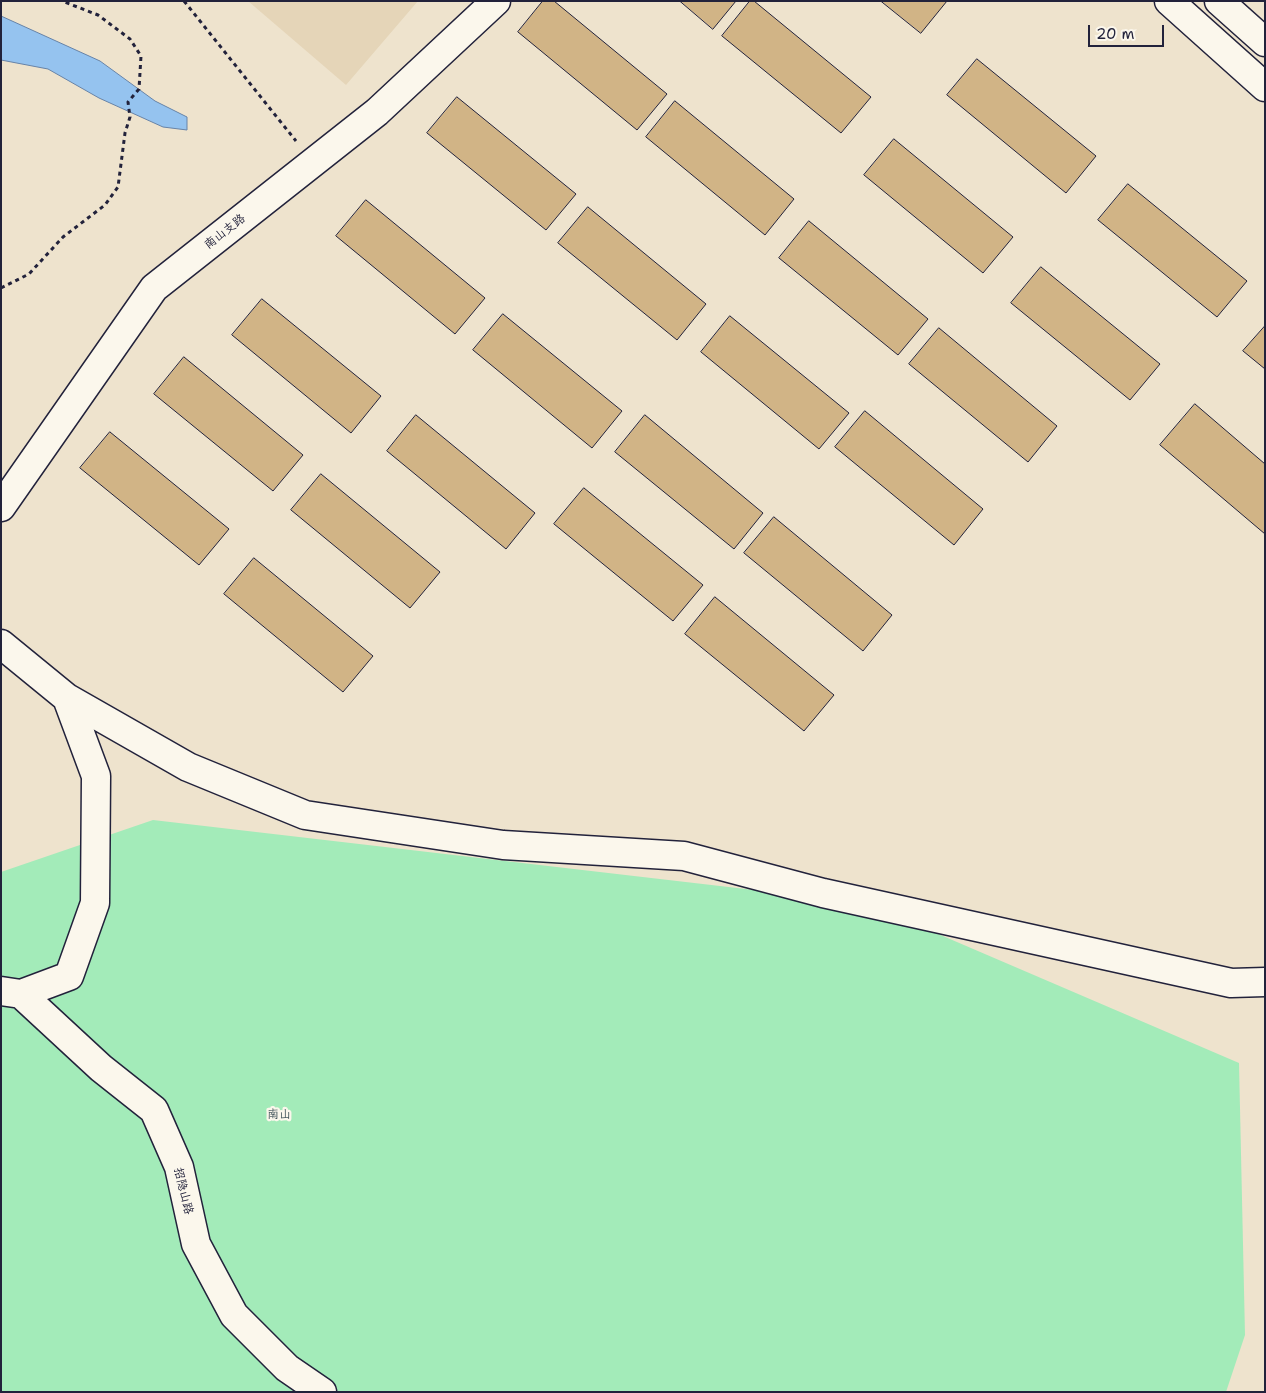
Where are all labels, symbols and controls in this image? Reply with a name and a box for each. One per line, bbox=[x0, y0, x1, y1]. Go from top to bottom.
scale bar bbox=[1091, 15, 1167, 47]
text: 20 m bbox=[1096, 24, 1135, 44]
street label: 南山支路 bbox=[202, 212, 248, 252]
park label: 南山 bbox=[267, 1108, 291, 1122]
street label: 招隐山路 bbox=[170, 1166, 196, 1216]

